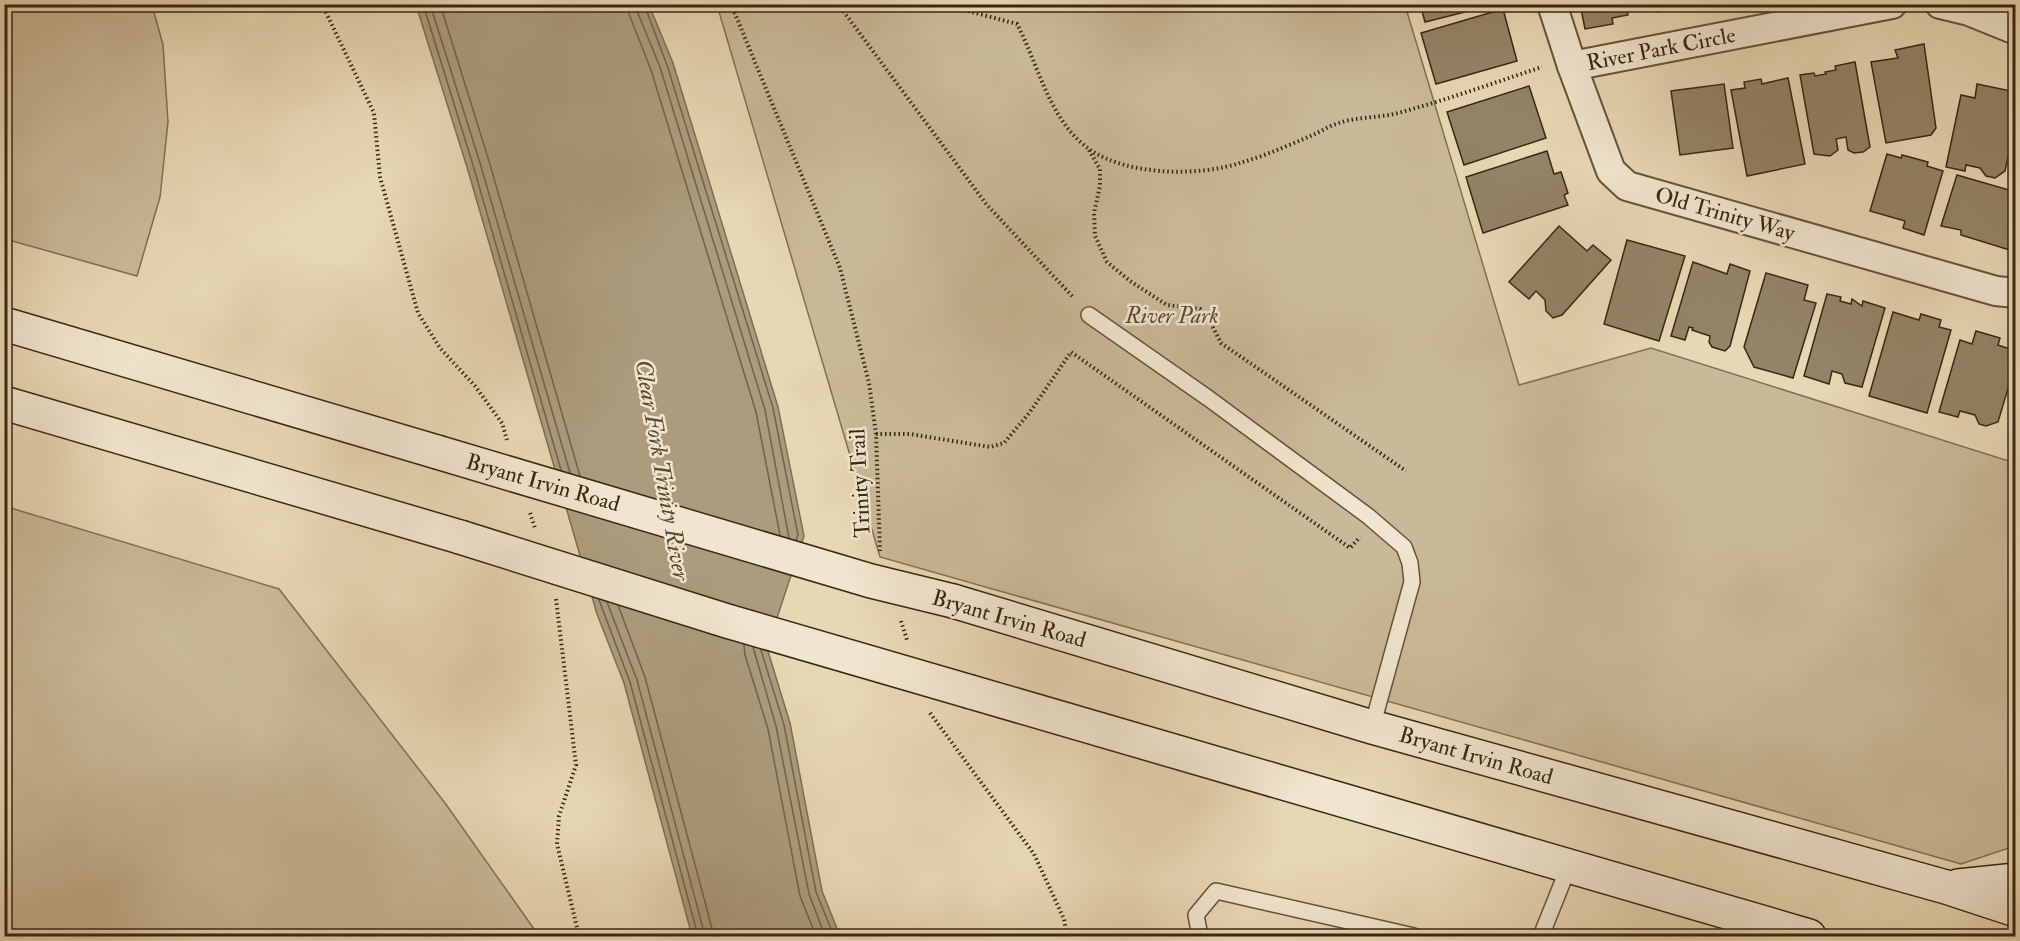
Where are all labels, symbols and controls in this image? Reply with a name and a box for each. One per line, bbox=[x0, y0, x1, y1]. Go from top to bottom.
street label: River Park Circle bbox=[1584, 21, 1738, 77]
street label: Old Trinity Way bbox=[1652, 181, 1798, 247]
park label: River Park bbox=[1125, 302, 1219, 330]
water label: Clear Fork Trinity River bbox=[627, 357, 697, 584]
street label: Trinity Trail bbox=[843, 427, 877, 538]
street label: Bryant Irvin Road bbox=[463, 448, 623, 518]
street label: Bryant Irvin Road bbox=[929, 584, 1089, 654]
street label: Bryant Irvin Road bbox=[1396, 721, 1556, 791]

